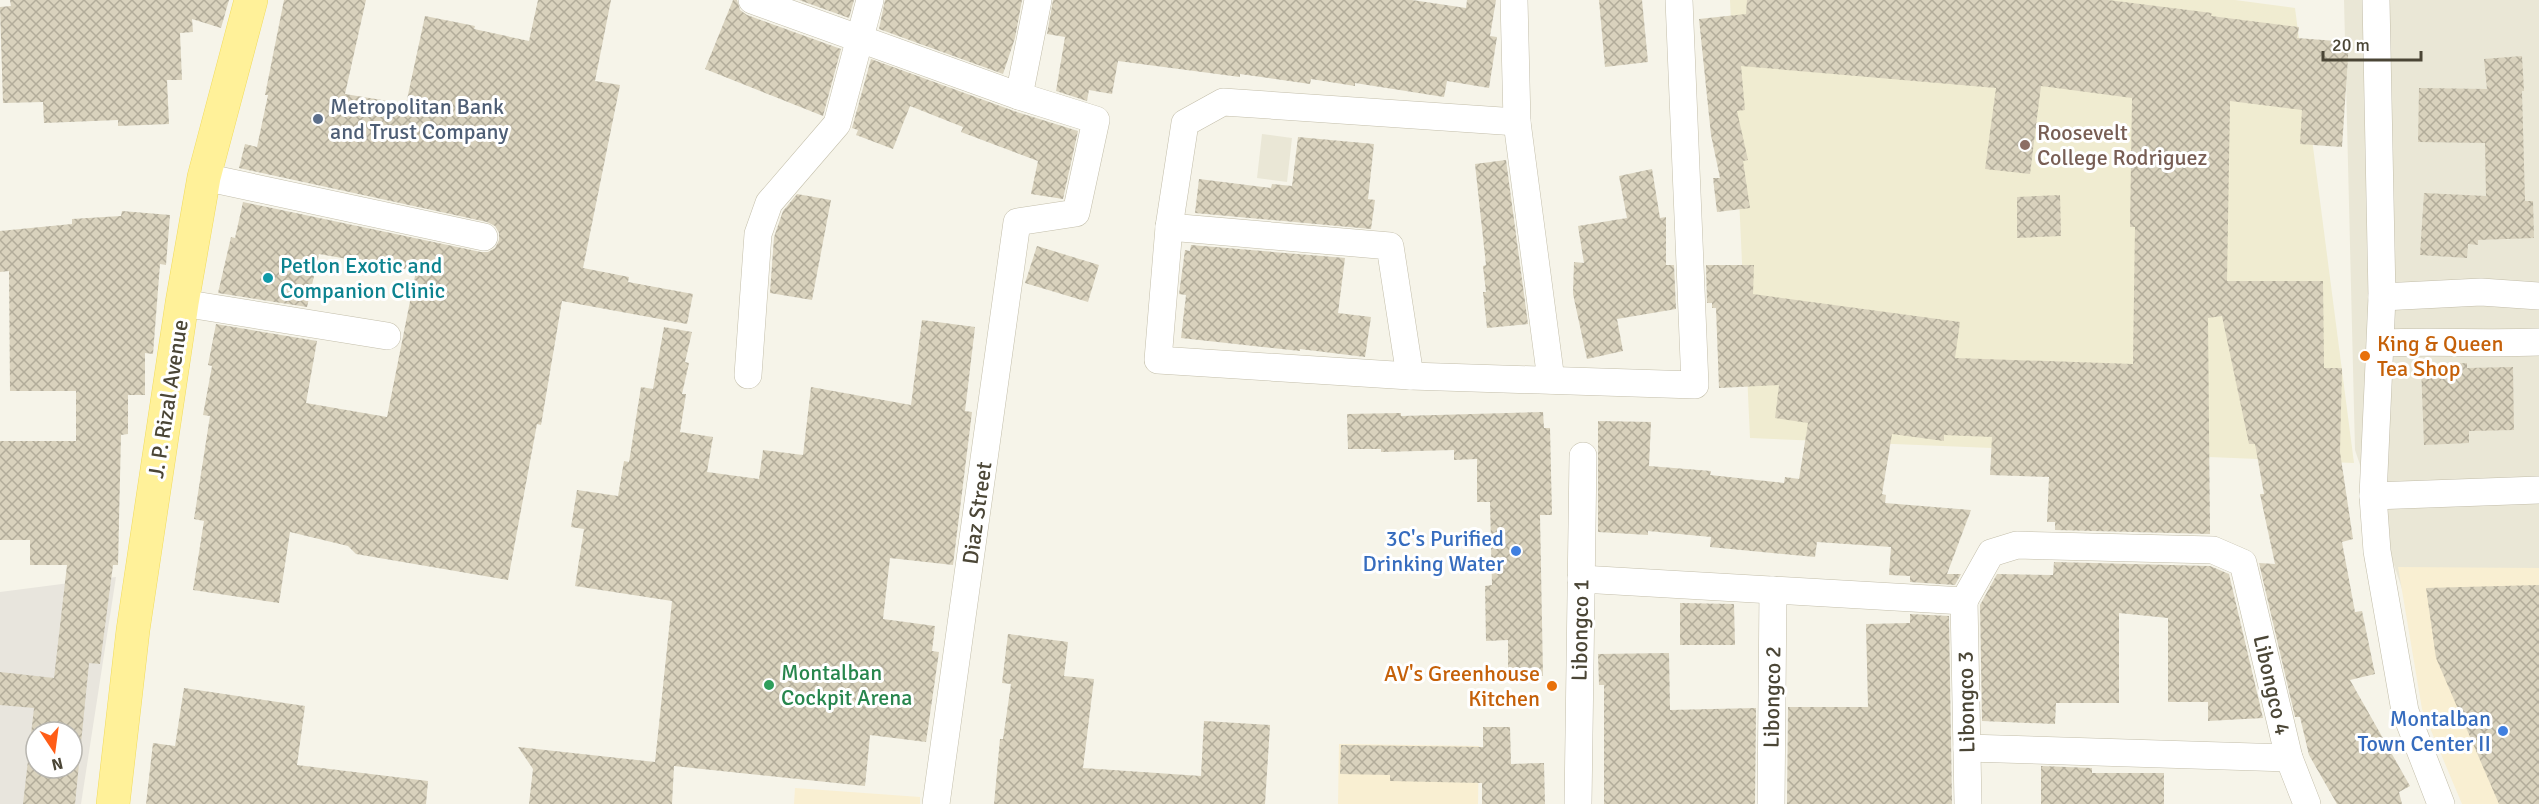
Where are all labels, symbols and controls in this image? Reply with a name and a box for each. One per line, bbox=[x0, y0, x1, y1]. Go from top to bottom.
scale bar bbox=[2323, 24, 2420, 62]
text: 20 m bbox=[2332, 34, 2370, 56]
place label: Metropolitan Bank and Trust Company bbox=[330, 93, 509, 145]
marker: Metropolitan Bank and Trust Company bbox=[311, 112, 325, 126]
place label: Roosevelt College Rodriguez bbox=[2037, 119, 2208, 171]
marker: Roosevelt College Rodriguez bbox=[2018, 138, 2032, 152]
place label: Petlon Exotic and Companion Clinic bbox=[280, 252, 445, 304]
marker: Petlon Exotic and Companion Clinic bbox=[261, 271, 275, 285]
street label: J. P. Rizal Avenue bbox=[142, 318, 194, 480]
place label: King & Queen Tea Shop bbox=[2377, 330, 2503, 382]
marker: King & Queen Tea Shop bbox=[2358, 349, 2372, 363]
street label: Diaz Street bbox=[956, 460, 998, 566]
place label: 3C's Purified Drinking Water bbox=[1363, 525, 1504, 577]
marker: 3C's Purified Drinking Water bbox=[1509, 544, 1523, 558]
street label: Libongco 1 bbox=[1566, 579, 1594, 681]
street label: Libongco 4 bbox=[2247, 632, 2297, 738]
street label: Libongco 2 bbox=[1758, 646, 1786, 748]
street label: Libongco 3 bbox=[1952, 651, 1980, 753]
place label: Montalban Cockpit Arena bbox=[781, 659, 912, 711]
place label: AV's Greenhouse Kitchen bbox=[1384, 660, 1540, 712]
marker: Montalban Cockpit Arena bbox=[762, 678, 776, 692]
marker: AV's Greenhouse Kitchen bbox=[1545, 679, 1559, 693]
place label: Montalban Town Center II bbox=[2358, 705, 2491, 757]
north arrow bbox=[24, 720, 84, 780]
marker: Montalban Town Center II bbox=[2496, 724, 2510, 738]
text: N bbox=[49, 753, 65, 775]

